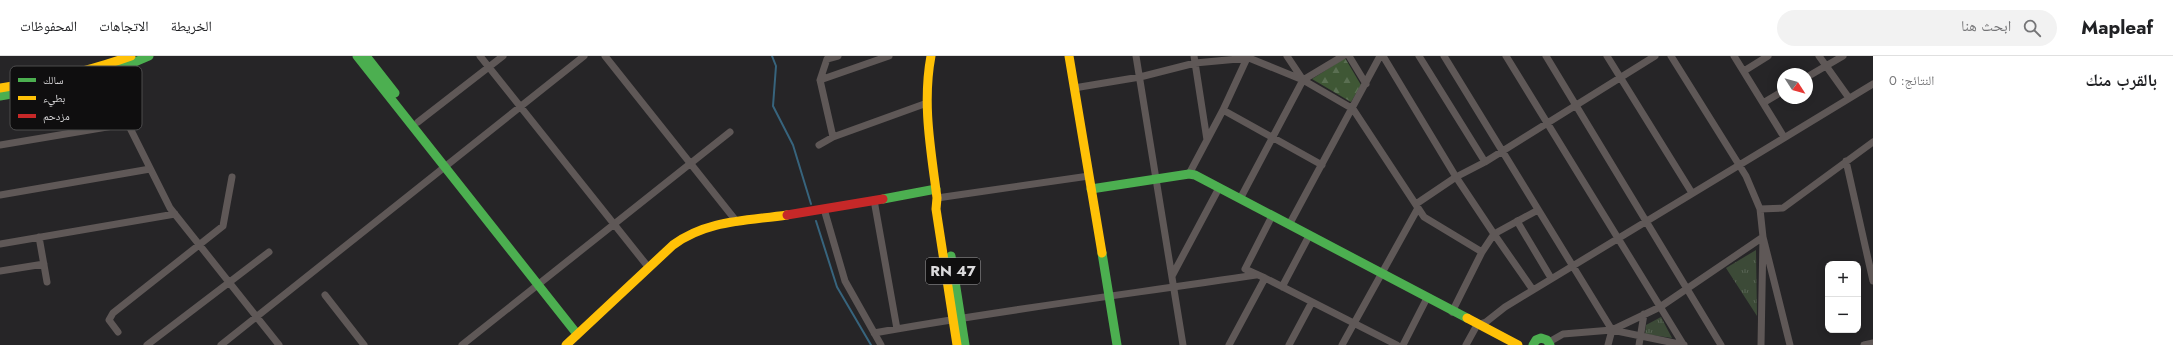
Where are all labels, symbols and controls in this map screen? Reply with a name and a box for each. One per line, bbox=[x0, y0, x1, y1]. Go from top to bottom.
search box bbox=[1777, 10, 2057, 46]
text: Mapleaf bbox=[2081, 14, 2153, 41]
text: ابحث هنا bbox=[1961, 15, 2011, 37]
text: المحفوظات bbox=[20, 16, 77, 36]
text: الاتجاهات bbox=[99, 16, 149, 36]
text: الخريطة bbox=[171, 16, 212, 36]
icon: search bbox=[2021, 17, 2043, 39]
legend bbox=[10, 66, 142, 130]
north arrow bbox=[1777, 68, 1813, 104]
text: بالقرب منك bbox=[2086, 68, 2157, 92]
text: النتائج: 0 bbox=[1889, 71, 1934, 90]
text: سالك bbox=[43, 72, 63, 88]
text: بطيء bbox=[43, 90, 65, 107]
text: مزدحم bbox=[43, 108, 70, 124]
road number: RN 47 bbox=[926, 258, 980, 284]
map controls bbox=[1825, 261, 1861, 333]
button: + bbox=[1825, 261, 1861, 297]
button: − bbox=[1825, 297, 1861, 333]

